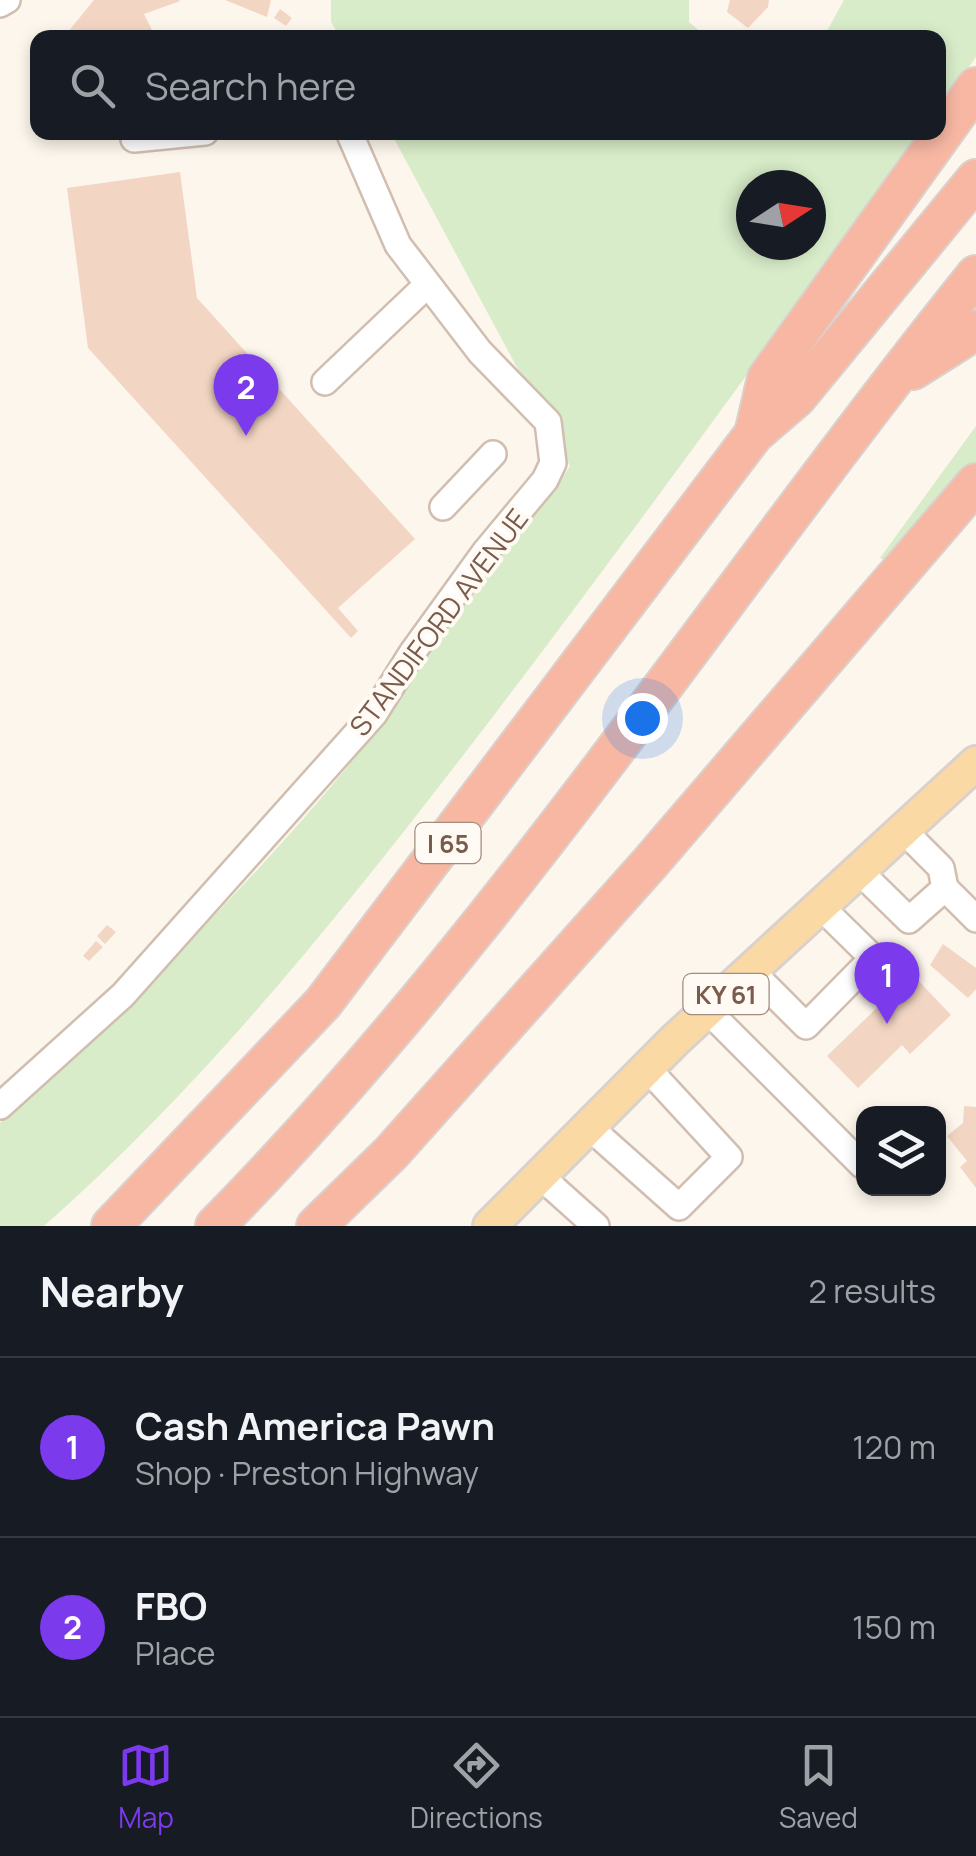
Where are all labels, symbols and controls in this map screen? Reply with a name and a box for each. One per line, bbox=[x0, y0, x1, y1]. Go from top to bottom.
search box bbox=[30, 30, 946, 140]
icon: search bbox=[65, 58, 120, 113]
text: Search here bbox=[145, 59, 356, 111]
north arrow bbox=[736, 170, 826, 260]
pin: 2 bbox=[214, 354, 278, 436]
street label: STANDIFORD AVENUE bbox=[340, 501, 536, 743]
your location bbox=[617, 693, 668, 744]
road number: I 65 bbox=[416, 823, 480, 863]
pin: 1 bbox=[854, 942, 920, 1024]
road number: KY 61 bbox=[684, 974, 768, 1014]
map controls bbox=[856, 1106, 946, 1196]
button: layers bbox=[856, 1106, 946, 1196]
text: Nearby bbox=[40, 1262, 184, 1320]
text: 2 results bbox=[809, 1269, 936, 1313]
text: Cash America Pawn bbox=[135, 1399, 495, 1451]
text: 1 bbox=[65, 1425, 80, 1469]
text: 120 m bbox=[852, 1425, 936, 1469]
text: Shop · Preston Highway bbox=[135, 1451, 479, 1495]
text: FBO bbox=[135, 1579, 207, 1631]
text: 2 bbox=[63, 1605, 82, 1649]
text: 150 m bbox=[852, 1605, 936, 1649]
text: Place bbox=[135, 1631, 216, 1675]
tab: Map bbox=[118, 1738, 174, 1836]
tab: Directions bbox=[410, 1738, 543, 1836]
tab: Saved bbox=[779, 1738, 858, 1836]

